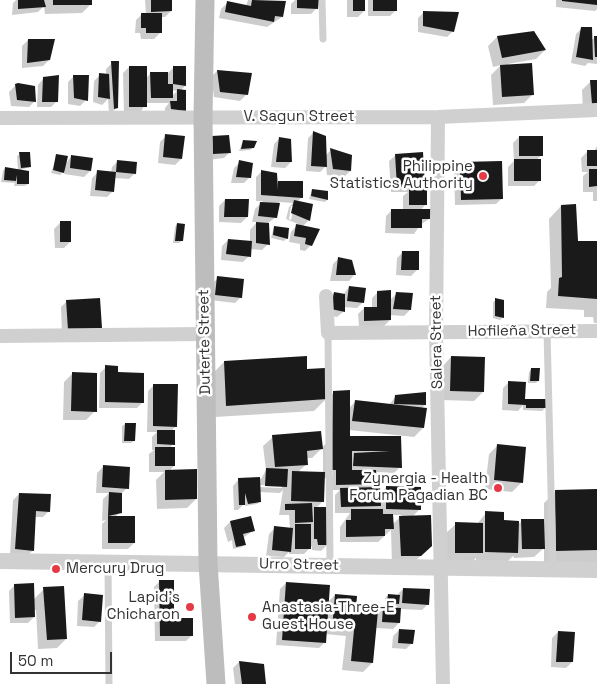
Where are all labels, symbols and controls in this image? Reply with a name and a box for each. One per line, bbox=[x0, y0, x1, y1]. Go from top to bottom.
street label: V. Sagun Street bbox=[243, 108, 355, 126]
place label: Philippine Statistics Authority bbox=[330, 158, 473, 193]
marker: Philippine Statistics Authority bbox=[477, 170, 489, 182]
street label: Duterte Street bbox=[195, 289, 215, 395]
street label: Salera Street bbox=[427, 295, 447, 389]
street label: Hofileña Street bbox=[467, 321, 577, 341]
place label: Zynergia - Health Forum Pagadian BC bbox=[349, 470, 488, 505]
marker: Zynergia - Health Forum Pagadian BC bbox=[492, 482, 504, 494]
street label: Urro Street bbox=[259, 555, 339, 575]
place label: Mercury Drug bbox=[66, 560, 164, 578]
marker: Mercury Drug bbox=[50, 563, 62, 575]
place label: Lapid's Chicharon bbox=[107, 589, 180, 624]
place label: Anastasia-Three-E Guest House bbox=[262, 599, 394, 634]
marker: Lapid's Chicharon bbox=[184, 601, 196, 613]
marker: Anastasia-Three-E Guest House bbox=[246, 611, 258, 623]
scale bar bbox=[12, 642, 115, 674]
text: 50 m bbox=[18, 651, 53, 670]

